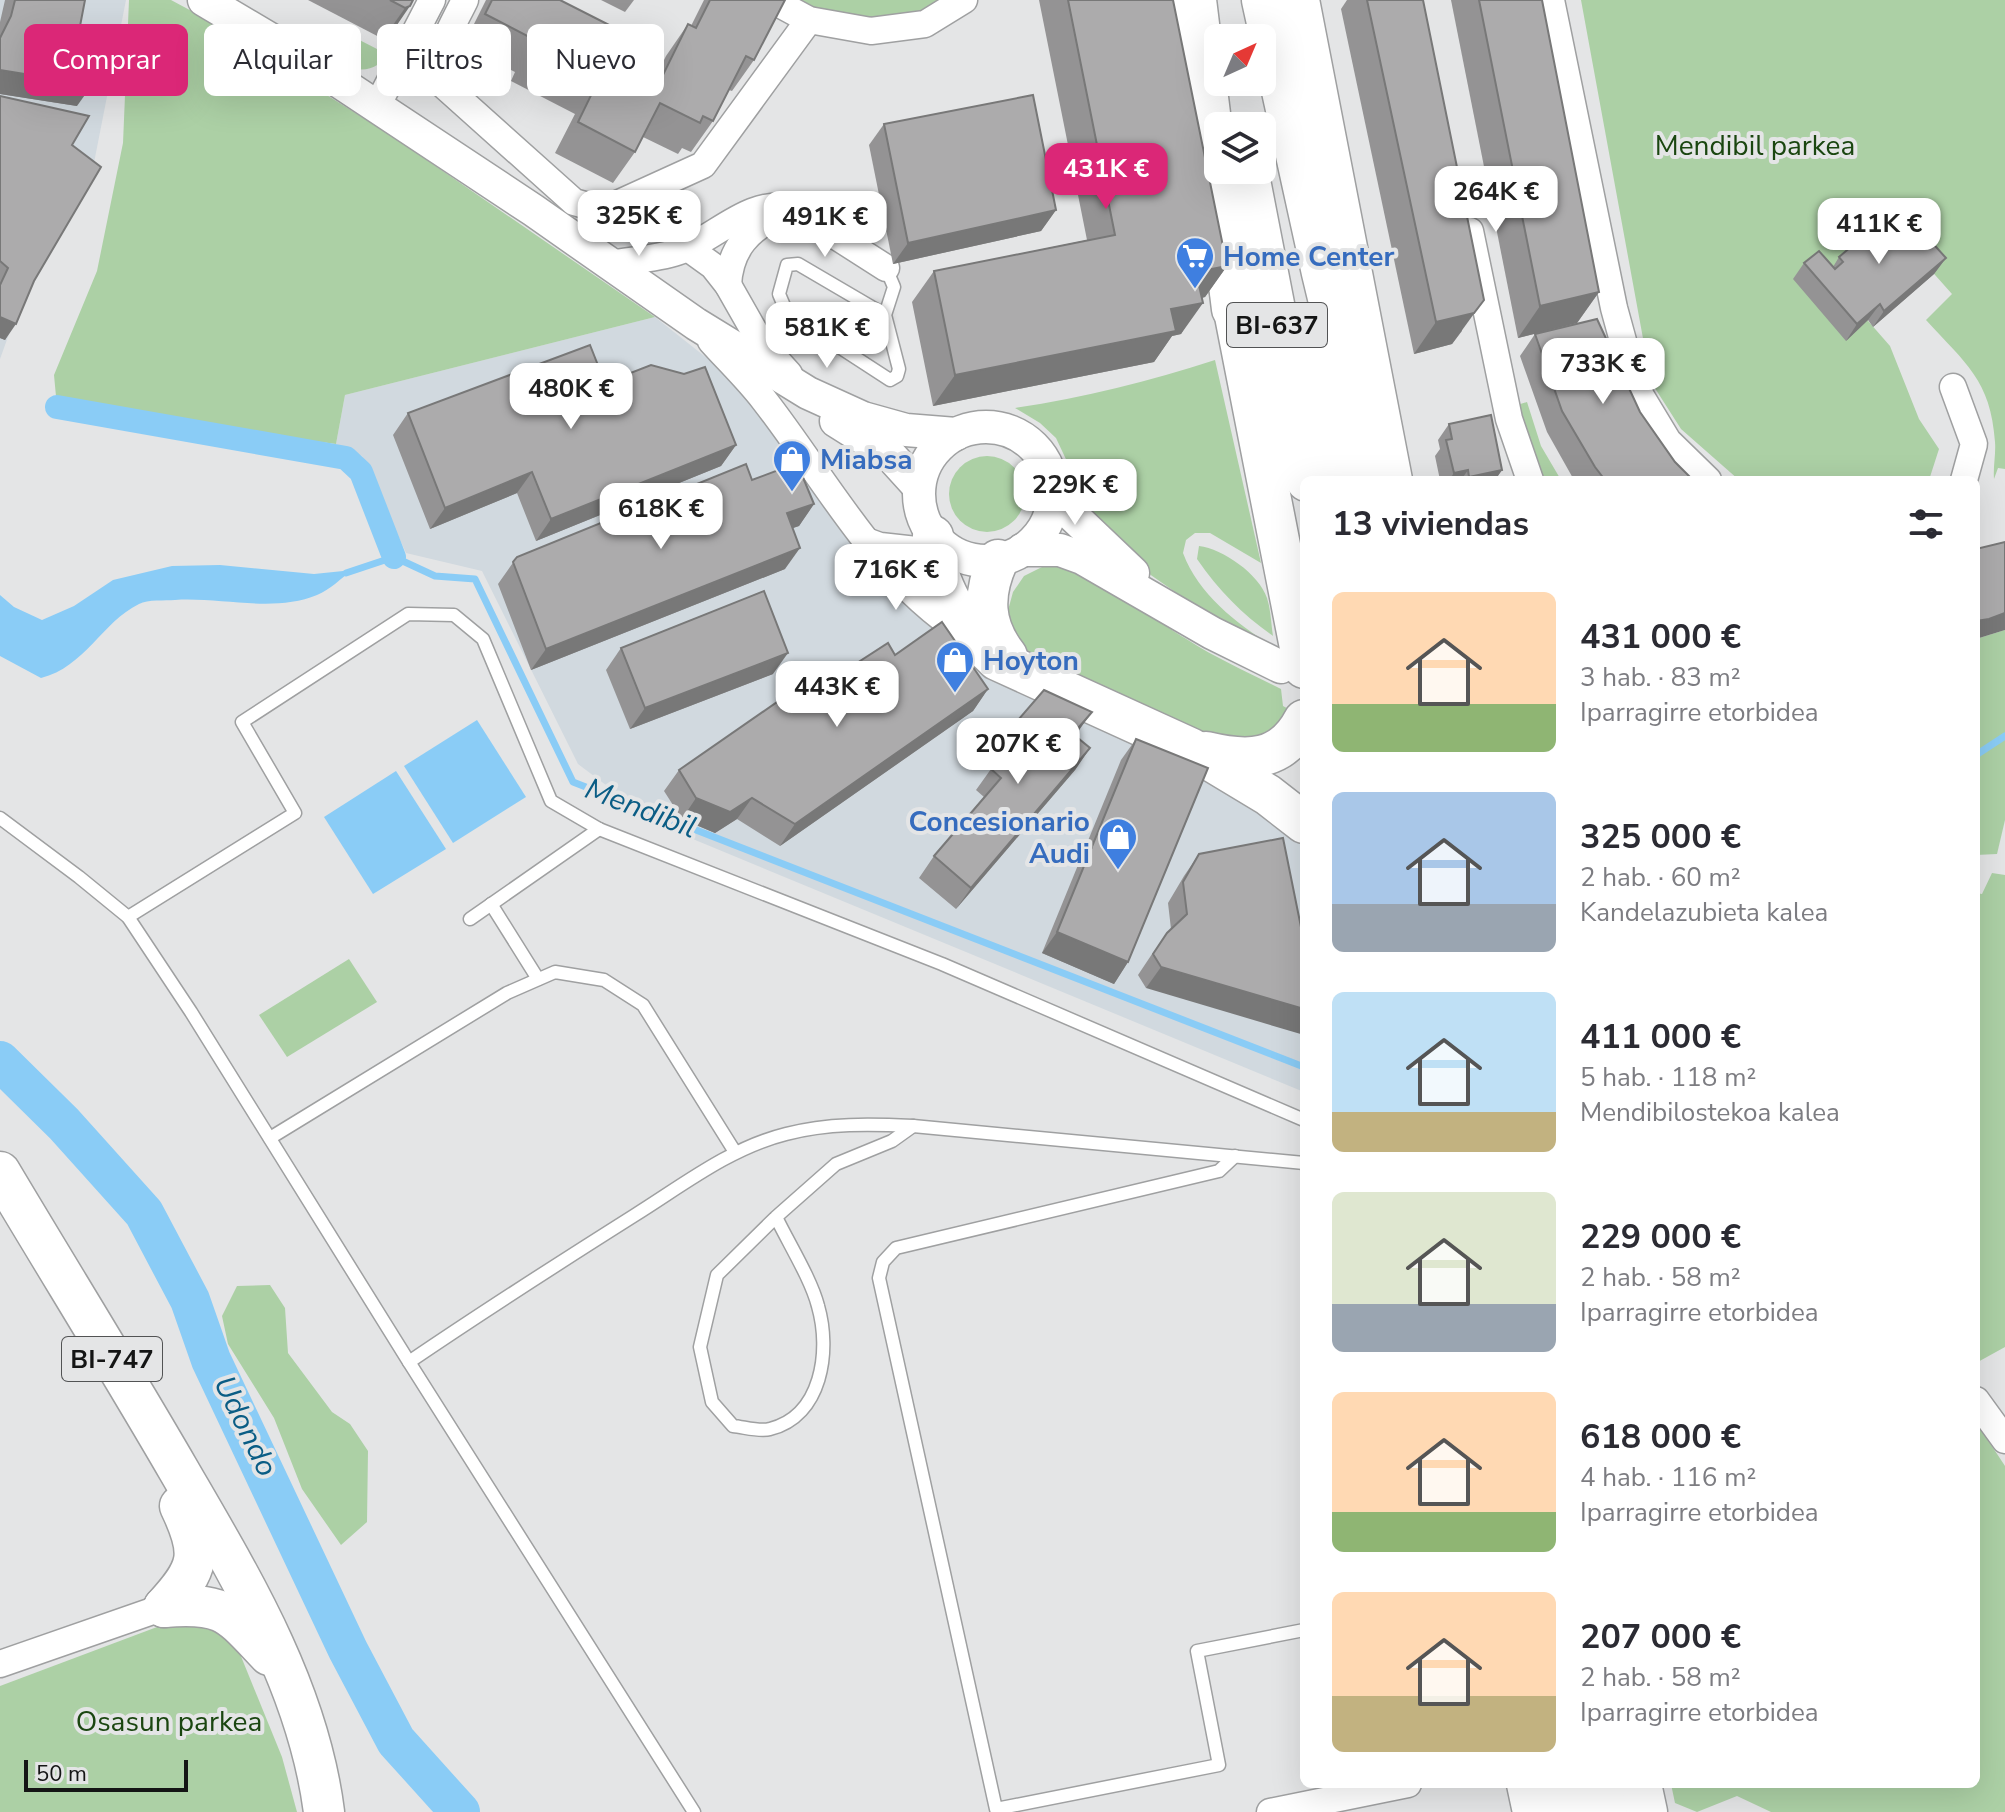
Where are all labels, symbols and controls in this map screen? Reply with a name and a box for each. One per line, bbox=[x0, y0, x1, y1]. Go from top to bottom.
chip: Comprar bbox=[24, 24, 188, 96]
chip: Alquilar bbox=[204, 24, 361, 96]
chip: Filtros bbox=[377, 24, 511, 96]
chip: Nuevo bbox=[527, 24, 664, 96]
north arrow bbox=[1204, 24, 1276, 96]
map controls bbox=[1204, 24, 1276, 184]
button: layers bbox=[1204, 112, 1276, 184]
park label: Mendibil parkea bbox=[1655, 127, 1855, 165]
pin: 431K € bbox=[1041, 143, 1171, 211]
text: 431K € bbox=[1063, 151, 1149, 186]
pin: 264K € bbox=[1431, 166, 1561, 234]
text: 264K € bbox=[1453, 174, 1539, 209]
pin: 325K € bbox=[574, 190, 704, 258]
pin: 491K € bbox=[760, 191, 890, 259]
text: 325K € bbox=[596, 198, 682, 233]
pin: 411K € bbox=[1814, 198, 1944, 266]
text: 491K € bbox=[782, 199, 868, 234]
text: 411K € bbox=[1836, 206, 1922, 241]
supermarket icon: Home Center bbox=[1174, 235, 1216, 290]
place label: Home Center bbox=[1223, 238, 1394, 276]
pin: 581K € bbox=[762, 302, 892, 370]
road number: BI-637 bbox=[1227, 303, 1327, 347]
text: 581K € bbox=[784, 310, 870, 345]
pin: 733K € bbox=[1538, 338, 1668, 406]
text: 733K € bbox=[1560, 346, 1646, 381]
pin: 480K € bbox=[506, 363, 636, 431]
text: 480K € bbox=[528, 371, 614, 406]
shop icon: Miabsa bbox=[771, 438, 813, 493]
place label: Miabsa bbox=[820, 441, 913, 479]
pin: 229K € bbox=[1010, 459, 1140, 527]
text: 229K € bbox=[1032, 467, 1118, 502]
pin: 618K € bbox=[596, 483, 726, 551]
text: 618K € bbox=[618, 491, 704, 526]
text: 13 viviendas bbox=[1332, 501, 1529, 547]
icon: filters bbox=[1904, 502, 1948, 546]
pin: 716K € bbox=[831, 544, 961, 612]
text: 716K € bbox=[853, 552, 939, 587]
text: 431 000 € bbox=[1580, 614, 1741, 660]
icon: home bbox=[1396, 624, 1492, 720]
shop icon: Hoyton bbox=[934, 639, 976, 694]
place label: Hoyton bbox=[983, 642, 1079, 680]
text: 3 hab. · 83 m² bbox=[1580, 660, 1741, 695]
pin: 443K € bbox=[772, 661, 902, 729]
text: 443K € bbox=[794, 669, 880, 704]
text: Iparragirre etorbidea bbox=[1580, 695, 1819, 730]
pin: 207K € bbox=[953, 718, 1083, 786]
text: 207K € bbox=[975, 726, 1061, 761]
water label: Mendibil bbox=[579, 768, 703, 848]
place label: Concesionario Audi bbox=[908, 803, 1090, 873]
text: 325 000 € bbox=[1580, 814, 1741, 860]
shop icon: Concesionario Audi bbox=[1097, 816, 1139, 871]
icon: home bbox=[1396, 824, 1492, 920]
text: 2 hab. · 60 m² bbox=[1580, 860, 1741, 895]
text: Kandelazubieta kalea bbox=[1580, 895, 1828, 930]
text: 411 000 € bbox=[1580, 1014, 1741, 1060]
icon: home bbox=[1396, 1024, 1492, 1120]
text: 5 hab. · 118 m² bbox=[1580, 1060, 1756, 1095]
text: Mendibilostekoa kalea bbox=[1580, 1095, 1840, 1130]
text: 229 000 € bbox=[1580, 1214, 1741, 1260]
icon: home bbox=[1396, 1224, 1492, 1320]
text: 2 hab. · 58 m² bbox=[1580, 1260, 1741, 1295]
text: Iparragirre etorbidea bbox=[1580, 1295, 1819, 1330]
road number: BI-747 bbox=[62, 1337, 162, 1381]
water label: Udondo bbox=[204, 1369, 287, 1483]
text: 618 000 € bbox=[1580, 1414, 1741, 1460]
icon: home bbox=[1396, 1424, 1492, 1520]
text: 4 hab. · 116 m² bbox=[1580, 1460, 1756, 1495]
text: Iparragirre etorbidea bbox=[1580, 1495, 1819, 1530]
text: 207 000 € bbox=[1580, 1614, 1741, 1660]
icon: home bbox=[1396, 1624, 1492, 1720]
text: 2 hab. · 58 m² bbox=[1580, 1660, 1741, 1695]
text: Iparragirre etorbidea bbox=[1580, 1695, 1819, 1730]
park label: Osasun parkea bbox=[76, 1703, 262, 1741]
scale bar bbox=[24, 1756, 188, 1792]
text: 50 m bbox=[36, 1759, 87, 1789]

